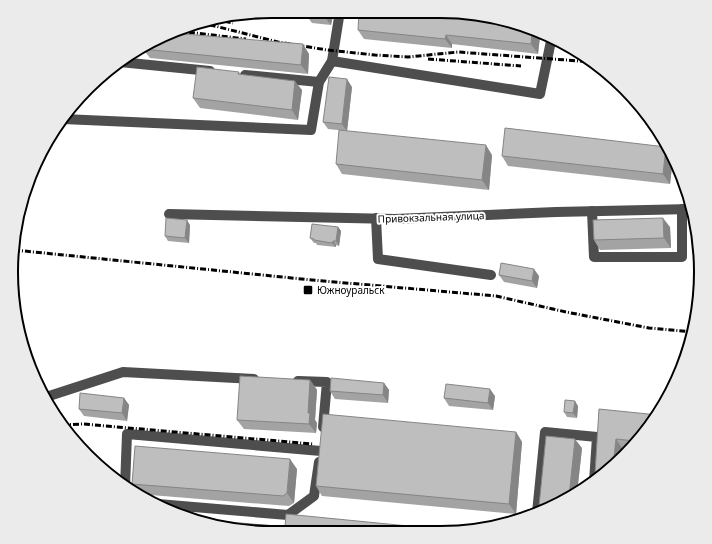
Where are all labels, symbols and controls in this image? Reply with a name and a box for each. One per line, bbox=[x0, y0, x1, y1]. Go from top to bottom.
street label: Привокзальная улица bbox=[377, 208, 485, 226]
place label: Южноуральск bbox=[317, 283, 385, 297]
marker: Южноуральск bbox=[302, 284, 314, 296]

